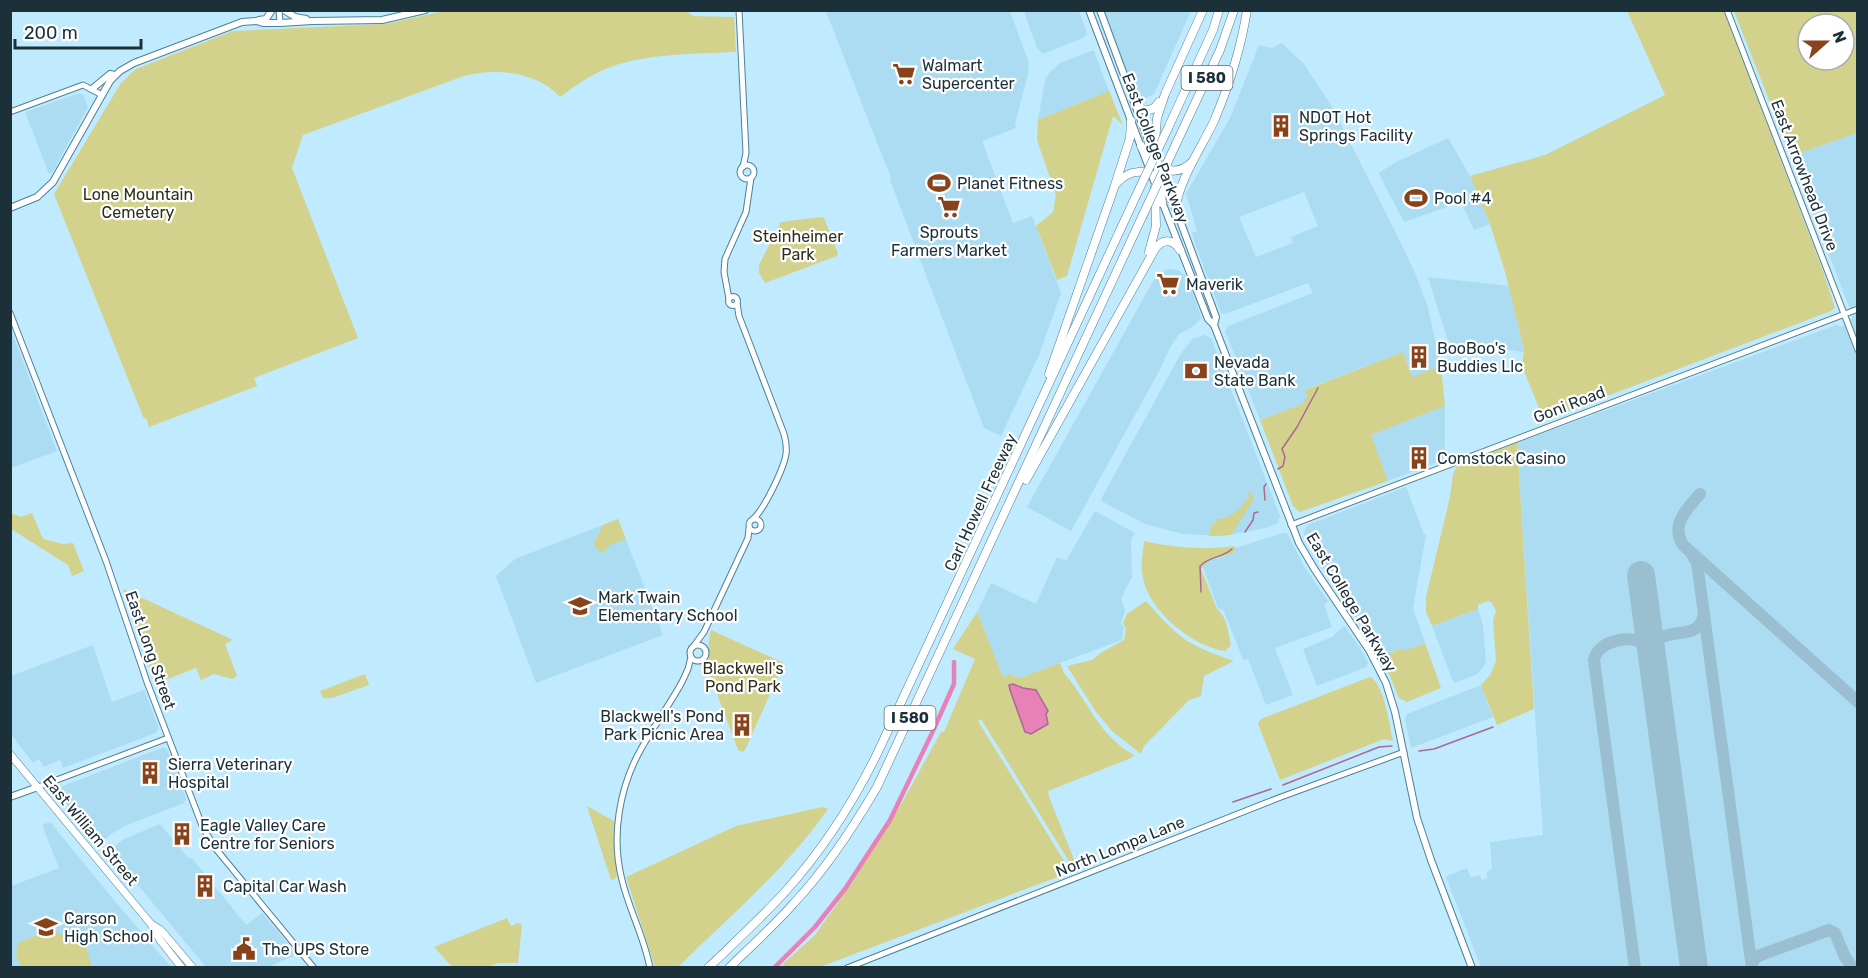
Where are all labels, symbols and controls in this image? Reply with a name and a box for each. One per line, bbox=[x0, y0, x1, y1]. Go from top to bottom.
scale bar bbox=[15, 12, 141, 50]
north arrow bbox=[1796, 12, 1856, 72]
text: 200 m bbox=[24, 22, 78, 44]
text: N bbox=[1829, 28, 1850, 46]
place label: Walmart Supercenter bbox=[922, 56, 1015, 93]
supermarket icon: Walmart Supercenter bbox=[891, 61, 917, 87]
road number: I 580 bbox=[1182, 66, 1232, 90]
street label: East College Parkway bbox=[1118, 70, 1193, 226]
street label: East Arrowhead Drive bbox=[1767, 97, 1842, 254]
place label: NDOT Hot Springs Facility bbox=[1299, 108, 1413, 145]
building icon: NDOT Hot Springs Facility bbox=[1268, 113, 1294, 139]
sports icon: Planet Fitness bbox=[926, 170, 952, 196]
place label: Planet Fitness bbox=[957, 174, 1063, 193]
park label: Lone Mountain Cemetery bbox=[83, 185, 193, 222]
sports icon: Pool #4 bbox=[1403, 185, 1429, 211]
place label: Pool #4 bbox=[1434, 189, 1491, 208]
supermarket icon: Sprouts Farmers Market bbox=[936, 194, 962, 220]
place label: Sprouts Farmers Market bbox=[891, 223, 1007, 260]
park label: Steinheimer Park bbox=[753, 227, 843, 264]
supermarket icon: Maverik bbox=[1155, 271, 1181, 297]
place label: Maverik bbox=[1186, 275, 1244, 294]
place label: BooBoo's Buddies Llc bbox=[1437, 339, 1523, 376]
building icon: BooBoo's Buddies Llc bbox=[1406, 344, 1432, 370]
place label: Nevada State Bank bbox=[1214, 353, 1296, 390]
bank icon: Nevada State Bank bbox=[1183, 358, 1209, 384]
street label: Goni Road bbox=[1531, 382, 1608, 427]
street label: Carl Howell Freeway bbox=[940, 430, 1021, 574]
building icon: Comstock Casino bbox=[1406, 445, 1432, 471]
place label: Comstock Casino bbox=[1437, 449, 1566, 468]
street label: East College Parkway bbox=[1302, 529, 1401, 676]
street label: East Long Street bbox=[121, 588, 180, 712]
place label: Mark Twain Elementary School bbox=[598, 588, 738, 625]
school or university icon: Mark Twain Elementary School bbox=[567, 593, 593, 619]
park label: Blackwell's Pond Park bbox=[702, 659, 784, 696]
road number: I 580 bbox=[884, 706, 936, 730]
place label: Blackwell's Pond Park Picnic Area bbox=[600, 707, 724, 744]
building icon: Blackwell's Pond Park Picnic Area bbox=[729, 712, 755, 738]
place label: Sierra Veterinary Hospital bbox=[168, 755, 292, 792]
building icon: Sierra Veterinary Hospital bbox=[137, 760, 163, 786]
street label: East William Street bbox=[39, 771, 142, 889]
street label: North Lompa Lane bbox=[1053, 812, 1187, 881]
place label: Eagle Valley Care Centre for Seniors bbox=[200, 816, 335, 853]
building icon: Eagle Valley Care Centre for Seniors bbox=[169, 821, 195, 847]
building icon: Capital Car Wash bbox=[192, 873, 218, 899]
place label: Capital Car Wash bbox=[223, 877, 347, 896]
place label: Carson High School bbox=[64, 909, 153, 946]
school or university icon: Carson High School bbox=[33, 914, 59, 940]
public building icon: The UPS Store bbox=[231, 936, 257, 962]
place label: The UPS Store bbox=[262, 940, 369, 959]

